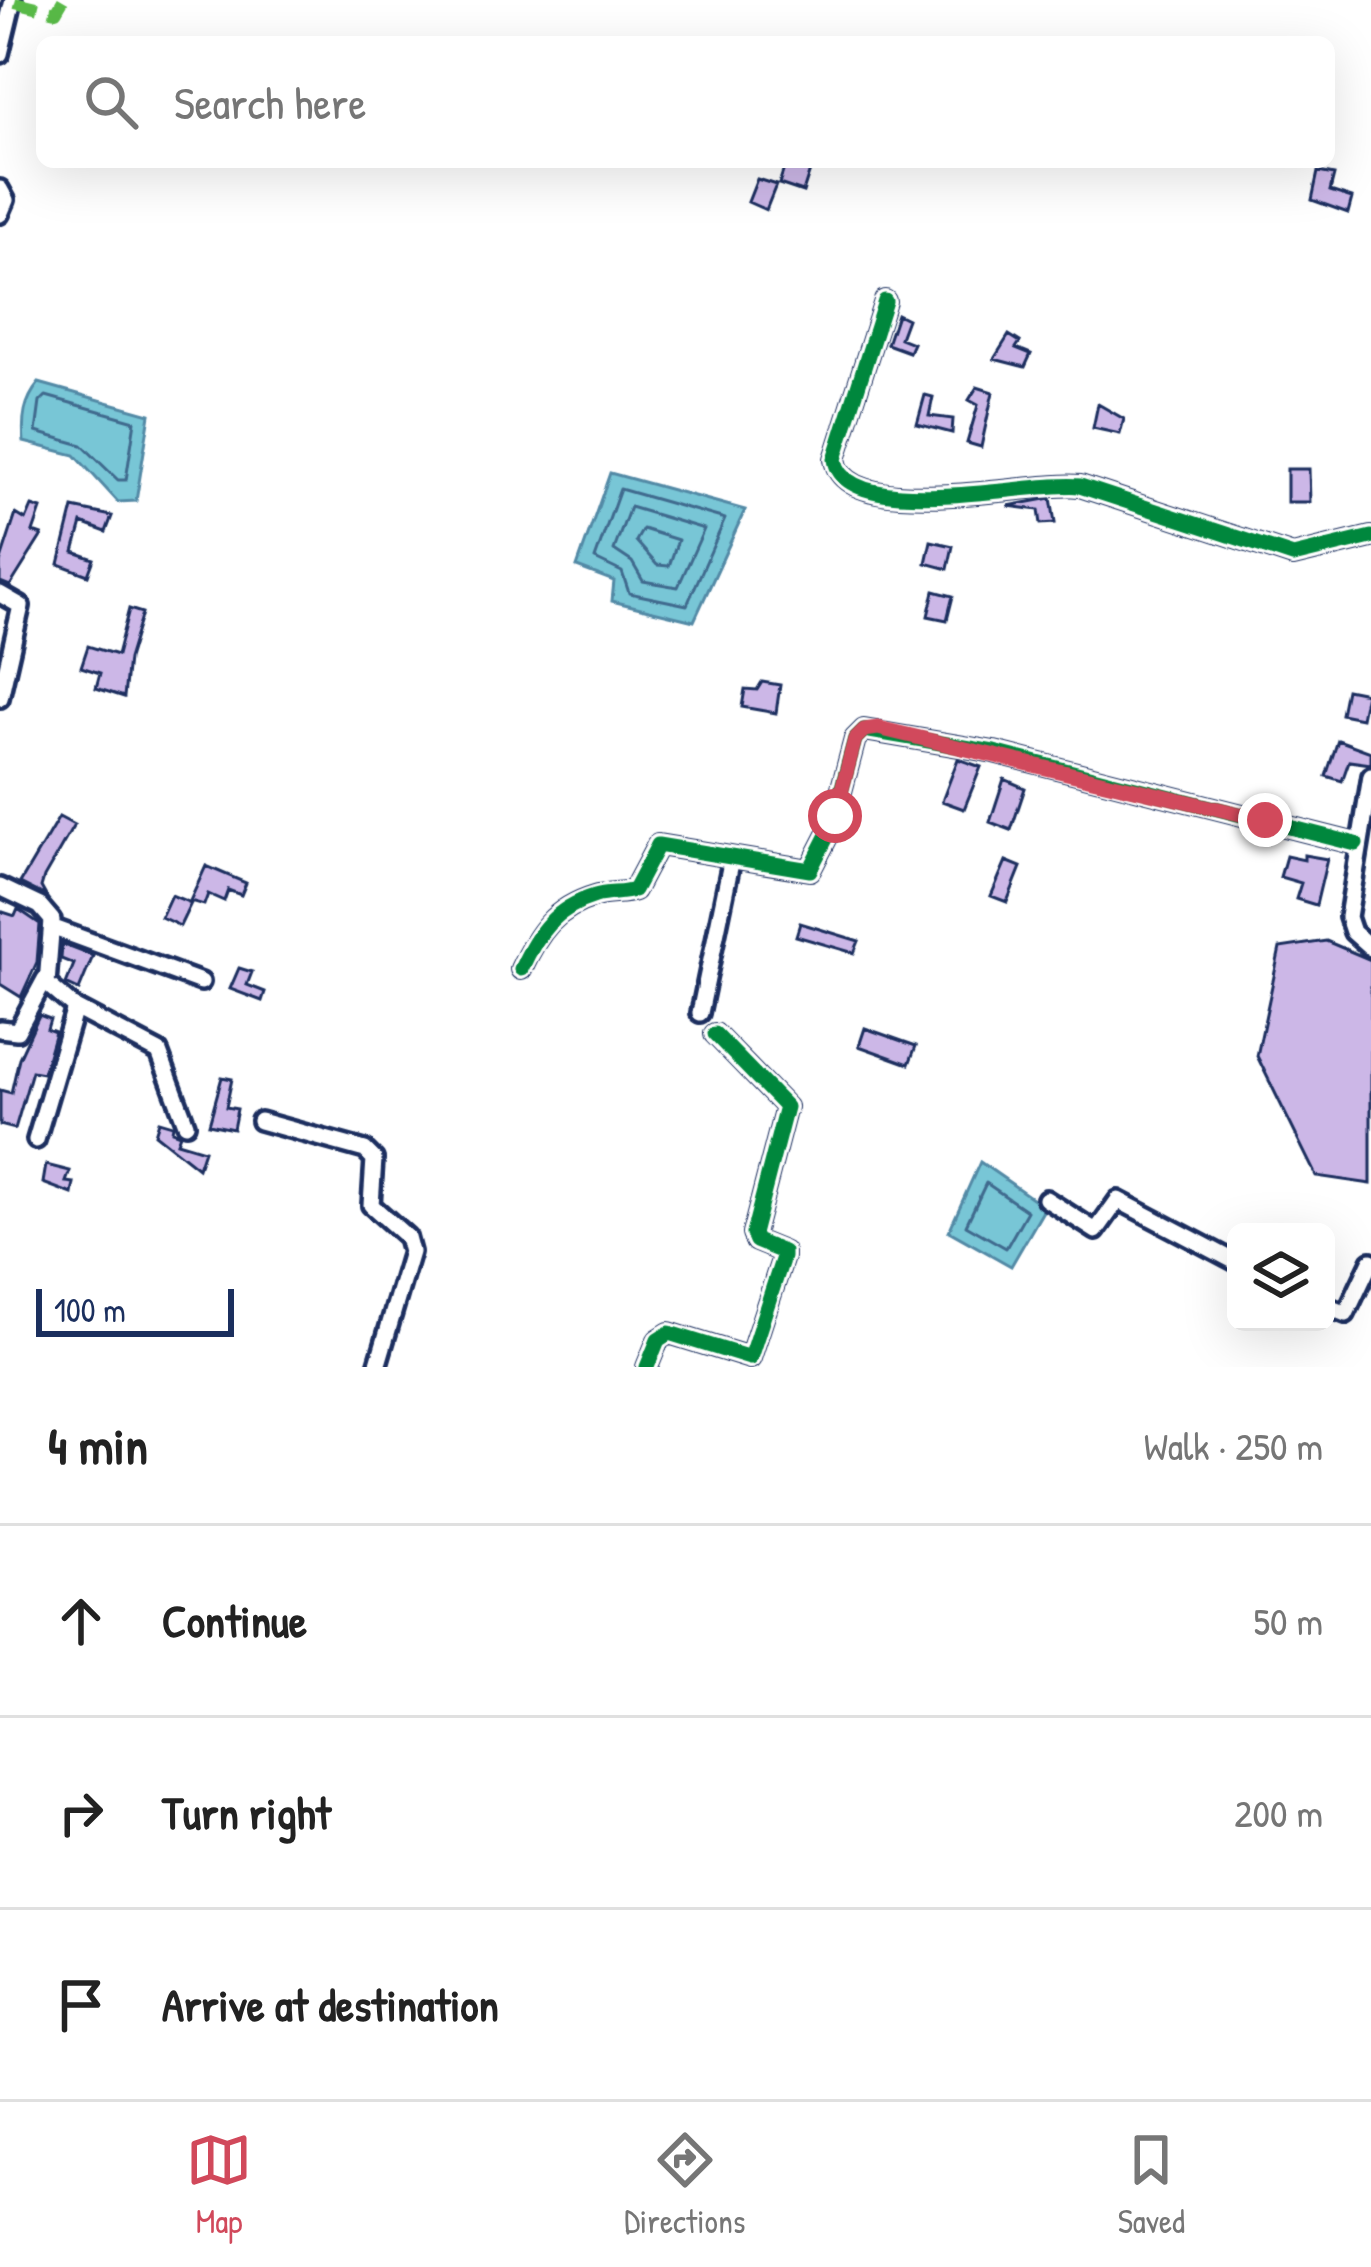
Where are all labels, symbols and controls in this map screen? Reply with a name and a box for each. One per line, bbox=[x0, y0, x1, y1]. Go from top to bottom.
search box bbox=[36, 36, 1335, 168]
icon: search bbox=[78, 69, 144, 135]
text: Search here bbox=[174, 72, 366, 133]
route start bbox=[808, 789, 862, 843]
route end bbox=[1238, 793, 1292, 847]
map controls bbox=[1227, 1223, 1335, 1331]
button: layers bbox=[1227, 1223, 1335, 1331]
scale bar bbox=[36, 1283, 234, 1336]
text: 100 m bbox=[54, 1288, 126, 1332]
text: 4 min bbox=[48, 1411, 148, 1480]
text: Walk · 250 m bbox=[1144, 1419, 1323, 1472]
icon: ahead bbox=[48, 1588, 114, 1654]
text: Continue bbox=[162, 1590, 307, 1651]
text: 50 m bbox=[1254, 1594, 1323, 1647]
icon: right bbox=[48, 1780, 114, 1846]
text: Turn right bbox=[162, 1782, 331, 1843]
text: 200 m bbox=[1234, 1786, 1323, 1839]
icon: arrive bbox=[48, 1972, 114, 2038]
text: Arrive at destination bbox=[162, 1974, 499, 2035]
tab: Map bbox=[186, 2127, 252, 2243]
tab: Directions bbox=[624, 2127, 746, 2243]
tab: Saved bbox=[1118, 2127, 1185, 2243]

